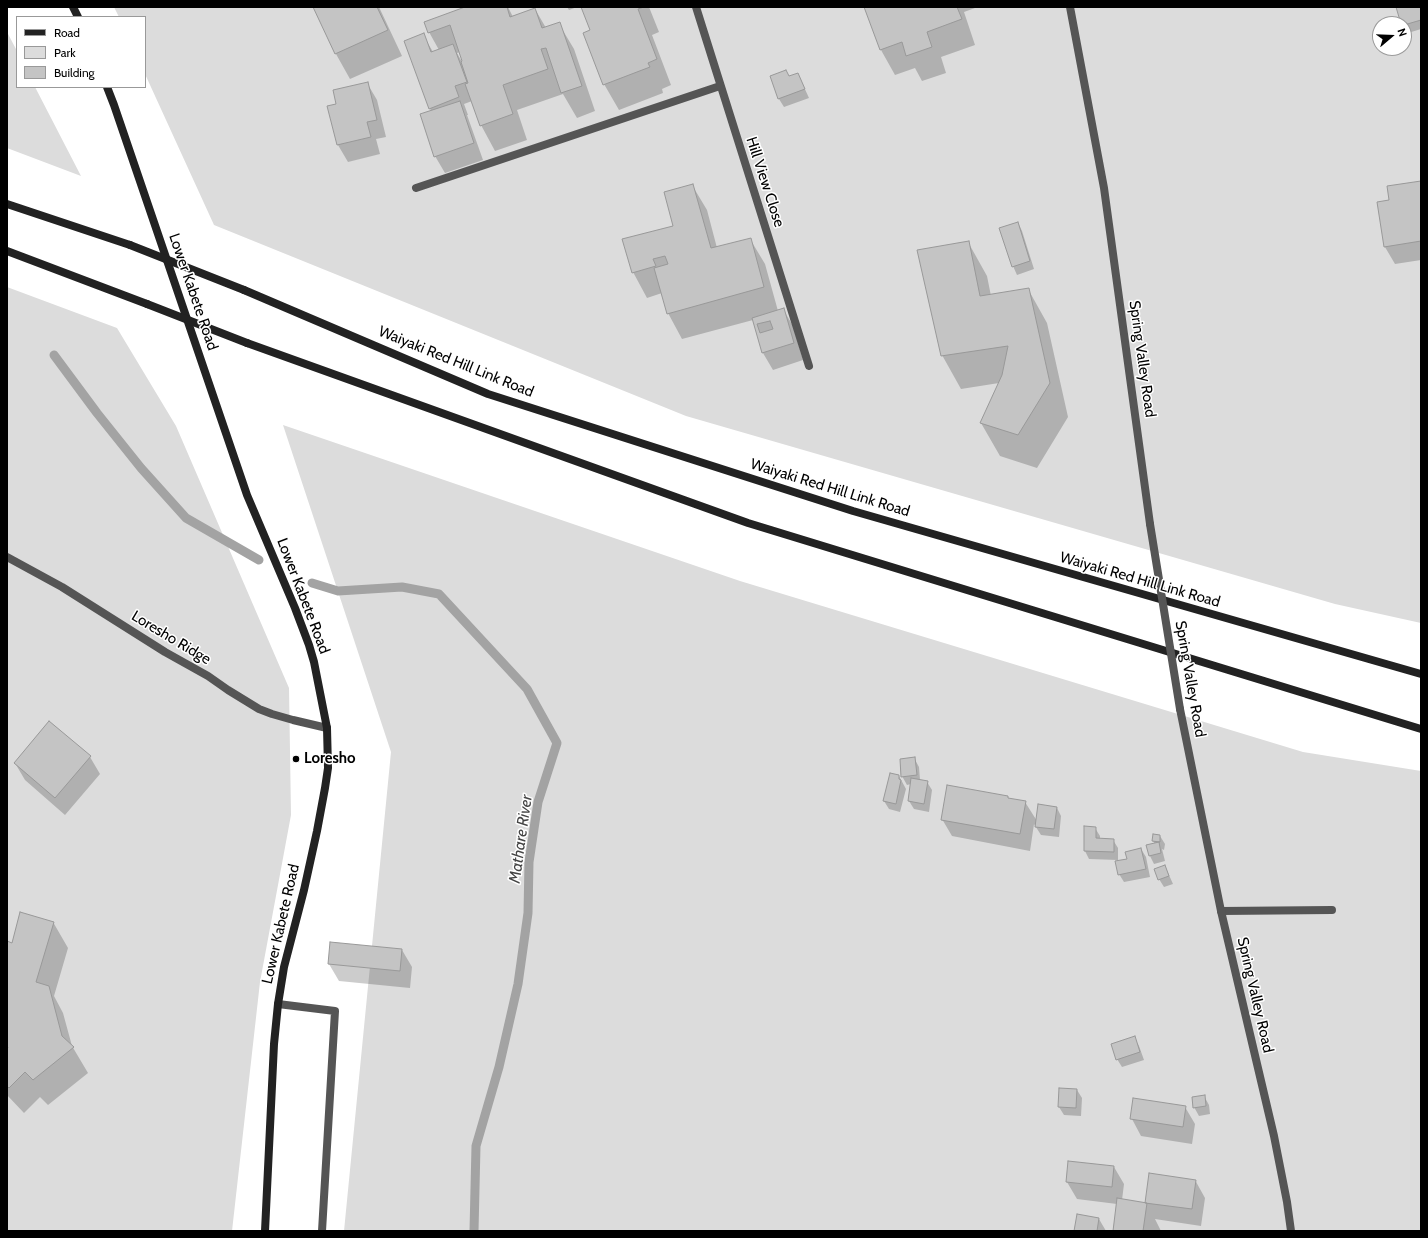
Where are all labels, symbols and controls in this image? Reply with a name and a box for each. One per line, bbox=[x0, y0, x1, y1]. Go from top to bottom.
legend bbox=[16, 16, 146, 88]
north arrow bbox=[1372, 16, 1412, 56]
text: Road bbox=[54, 25, 80, 40]
text: N bbox=[1395, 26, 1410, 38]
text: Park bbox=[54, 45, 76, 60]
text: Building bbox=[54, 65, 95, 80]
street label: Hill View Close bbox=[742, 135, 788, 229]
street label: Lower Kabete Road bbox=[165, 231, 221, 353]
street label: Spring Valley Road bbox=[1125, 299, 1159, 419]
street label: Waiyaki Red Hill Link Road bbox=[376, 323, 536, 401]
street label: Waiyaki Red Hill Link Road bbox=[748, 455, 912, 521]
street label: Lower Kabete Road bbox=[273, 536, 333, 656]
street label: Waiyaki Red Hill Link Road bbox=[1058, 548, 1222, 612]
street label: Loresho Ridge bbox=[128, 607, 214, 669]
street label: Spring Valley Road bbox=[1171, 619, 1209, 739]
place label: Loresho bbox=[304, 750, 356, 768]
marker: Loresho bbox=[291, 754, 301, 764]
water label: Mathare River bbox=[505, 794, 537, 884]
street label: Lower Kabete Road bbox=[258, 862, 304, 986]
street label: Spring Valley Road bbox=[1233, 935, 1277, 1055]

